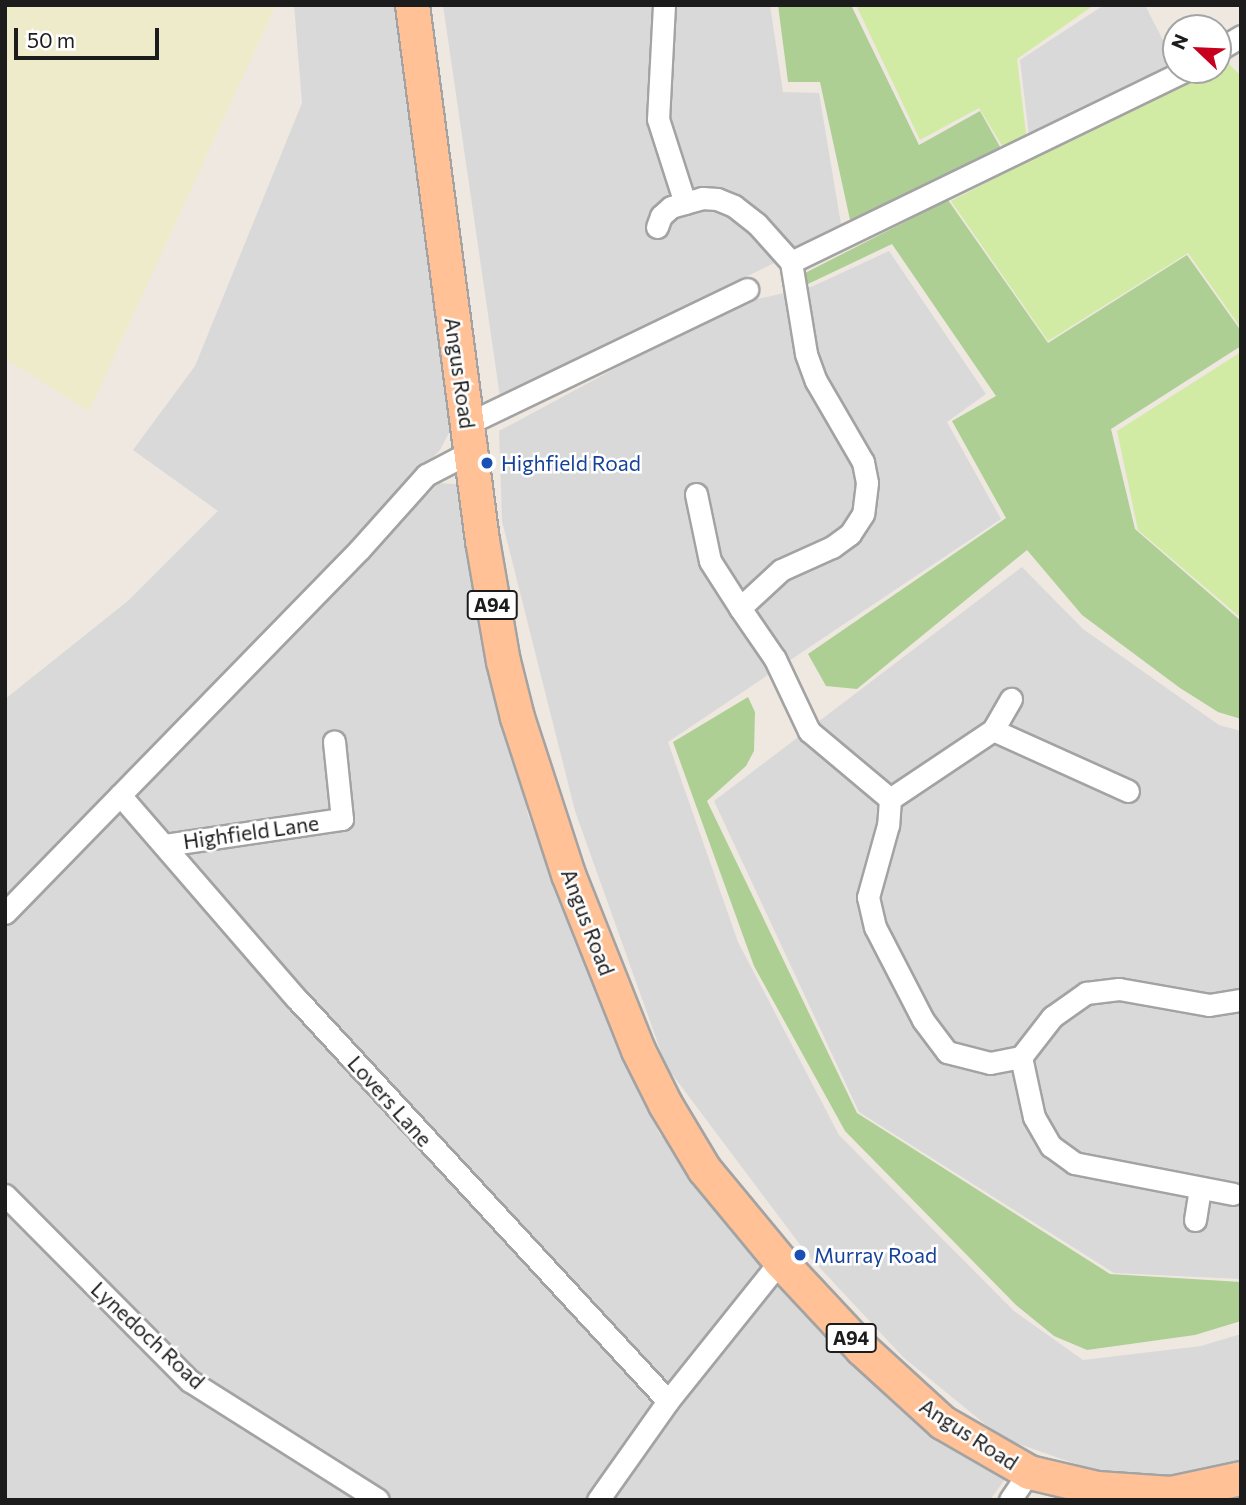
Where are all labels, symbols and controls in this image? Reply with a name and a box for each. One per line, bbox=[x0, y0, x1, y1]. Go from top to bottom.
scale bar bbox=[18, 14, 163, 58]
north arrow bbox=[1162, 14, 1232, 84]
text: 50 m bbox=[27, 27, 75, 52]
text: N bbox=[1166, 30, 1192, 52]
street label: Angus Road bbox=[440, 316, 480, 430]
place label: Highfield Road bbox=[501, 450, 641, 476]
marker: Highfield Road bbox=[479, 455, 495, 471]
road number: A94 bbox=[466, 590, 518, 620]
street label: Highfield Lane bbox=[181, 810, 321, 854]
street label: Angus Road bbox=[556, 865, 620, 979]
street label: Lovers Lane bbox=[343, 1050, 437, 1152]
place label: Murray Road bbox=[814, 1242, 937, 1268]
marker: Murray Road bbox=[792, 1247, 808, 1263]
street label: Lynedoch Road bbox=[86, 1276, 210, 1394]
road number: A94 bbox=[825, 1322, 877, 1354]
street label: Angus Road bbox=[915, 1393, 1023, 1475]

